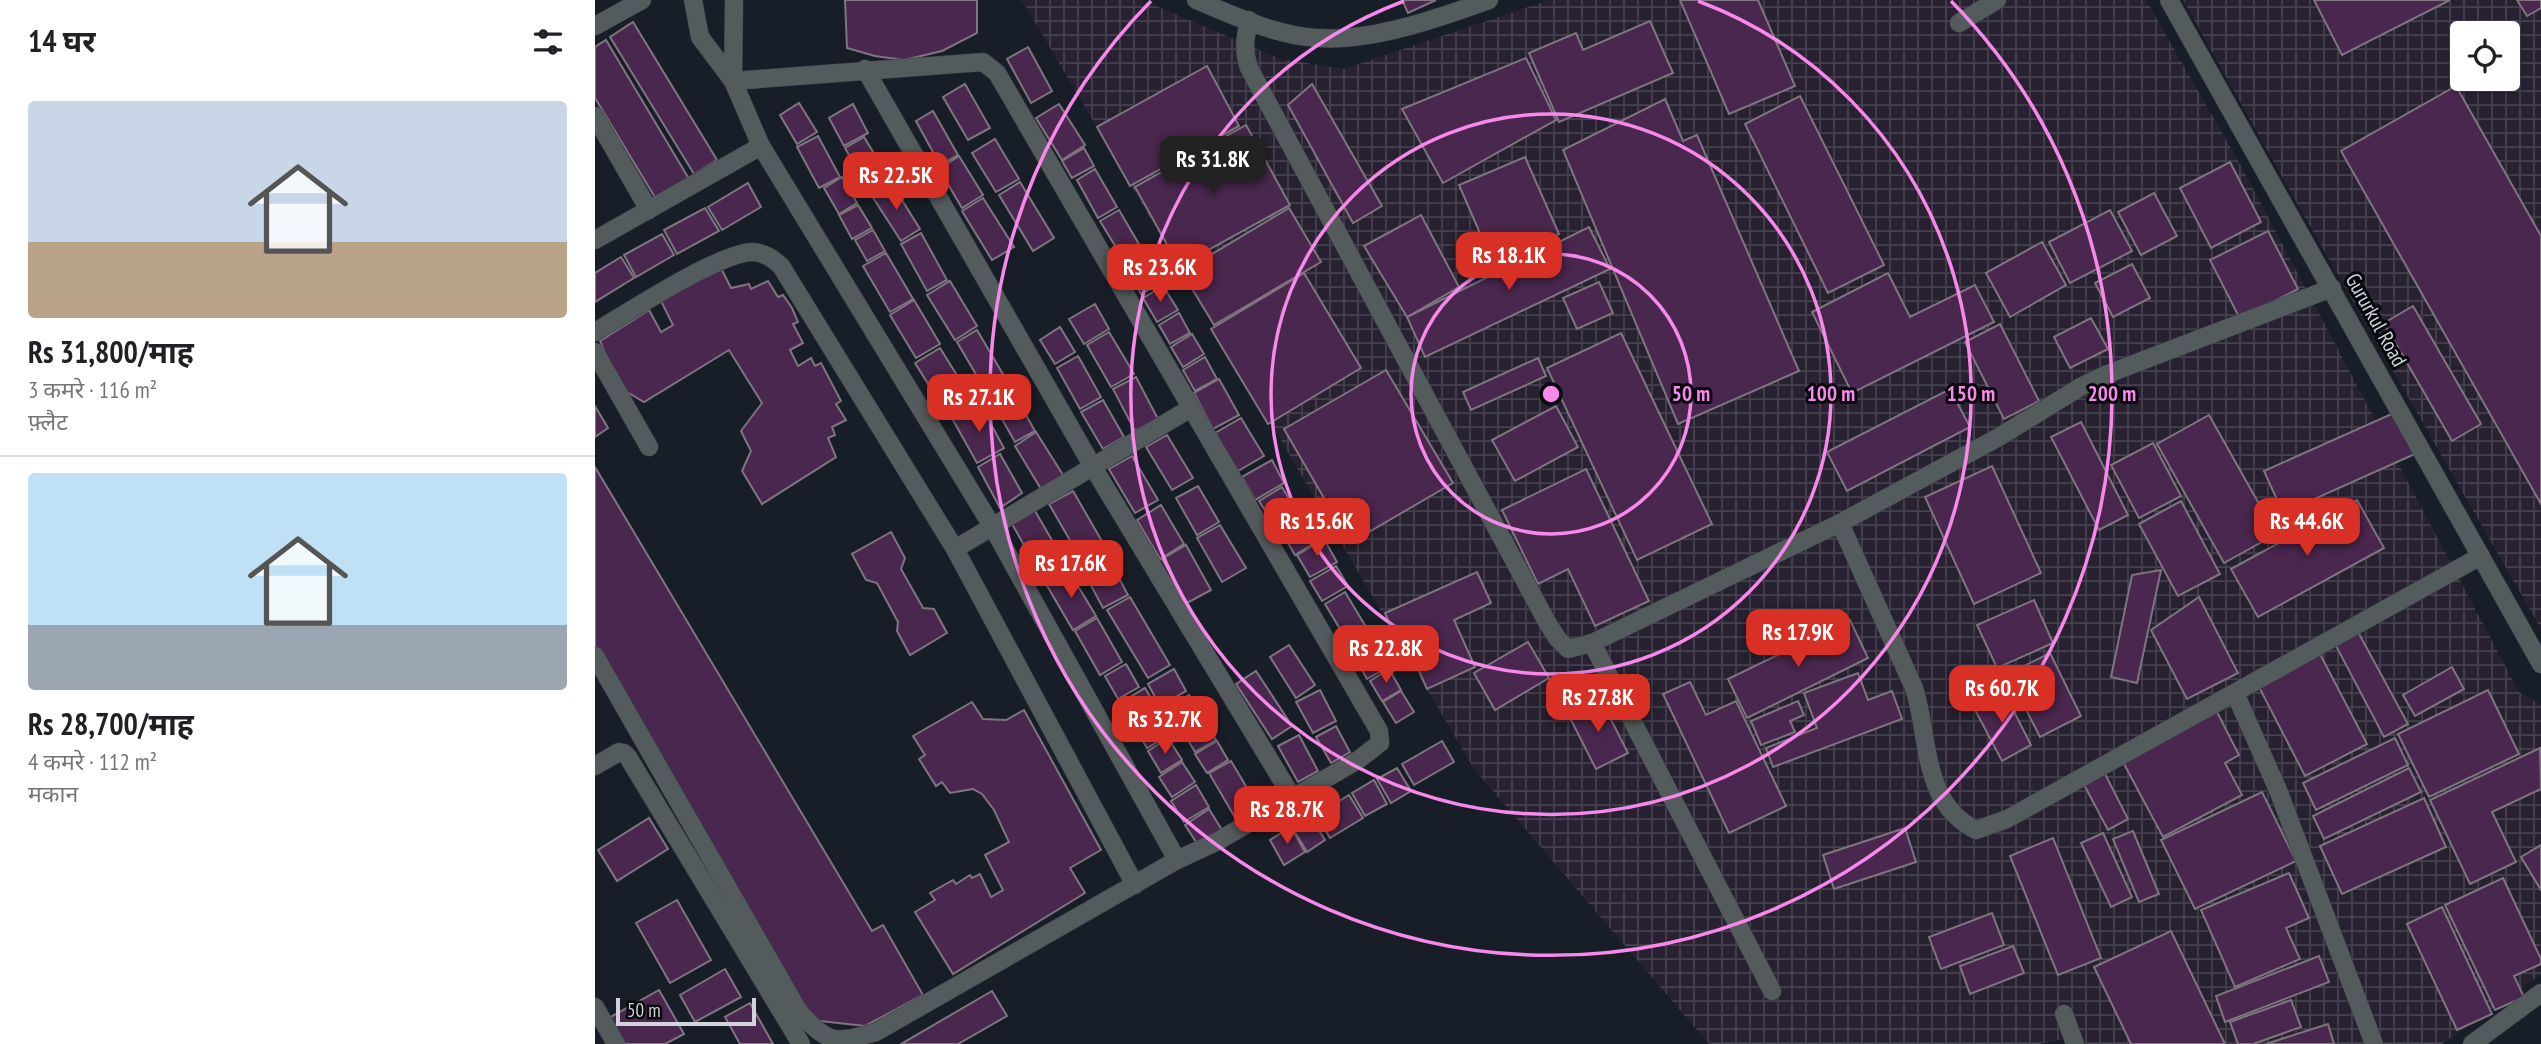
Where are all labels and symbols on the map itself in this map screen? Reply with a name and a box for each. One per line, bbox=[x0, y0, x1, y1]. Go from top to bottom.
pin: Rs 31.8K bbox=[1141, 136, 1285, 196]
pin: Rs 22.5K bbox=[824, 152, 968, 212]
pin: Rs 18.1K bbox=[1437, 232, 1581, 292]
pin: Rs 23.6K bbox=[1088, 244, 1232, 304]
street label: Gururkul Road bbox=[2340, 268, 2413, 371]
pin: Rs 27.1K bbox=[907, 374, 1051, 434]
text: 50 m bbox=[1672, 380, 1710, 407]
text: 100 m bbox=[1807, 380, 1855, 407]
text: 150 m bbox=[1947, 380, 1995, 407]
text: 200 m bbox=[2088, 380, 2136, 407]
centre of rings bbox=[1539, 382, 1563, 406]
pin: Rs 15.6K bbox=[1245, 498, 1389, 558]
pin: Rs 44.6K bbox=[2235, 498, 2379, 558]
pin: Rs 17.6K bbox=[999, 540, 1143, 600]
pin: Rs 17.9K bbox=[1726, 610, 1870, 669]
pin: Rs 22.8K bbox=[1314, 626, 1458, 685]
pin: Rs 60.7K bbox=[1930, 666, 2074, 725]
pin: Rs 27.8K bbox=[1526, 674, 1670, 734]
pin: Rs 32.7K bbox=[1093, 696, 1237, 756]
pin: Rs 28.7K bbox=[1215, 786, 1359, 846]
scale bar bbox=[616, 995, 756, 1027]

